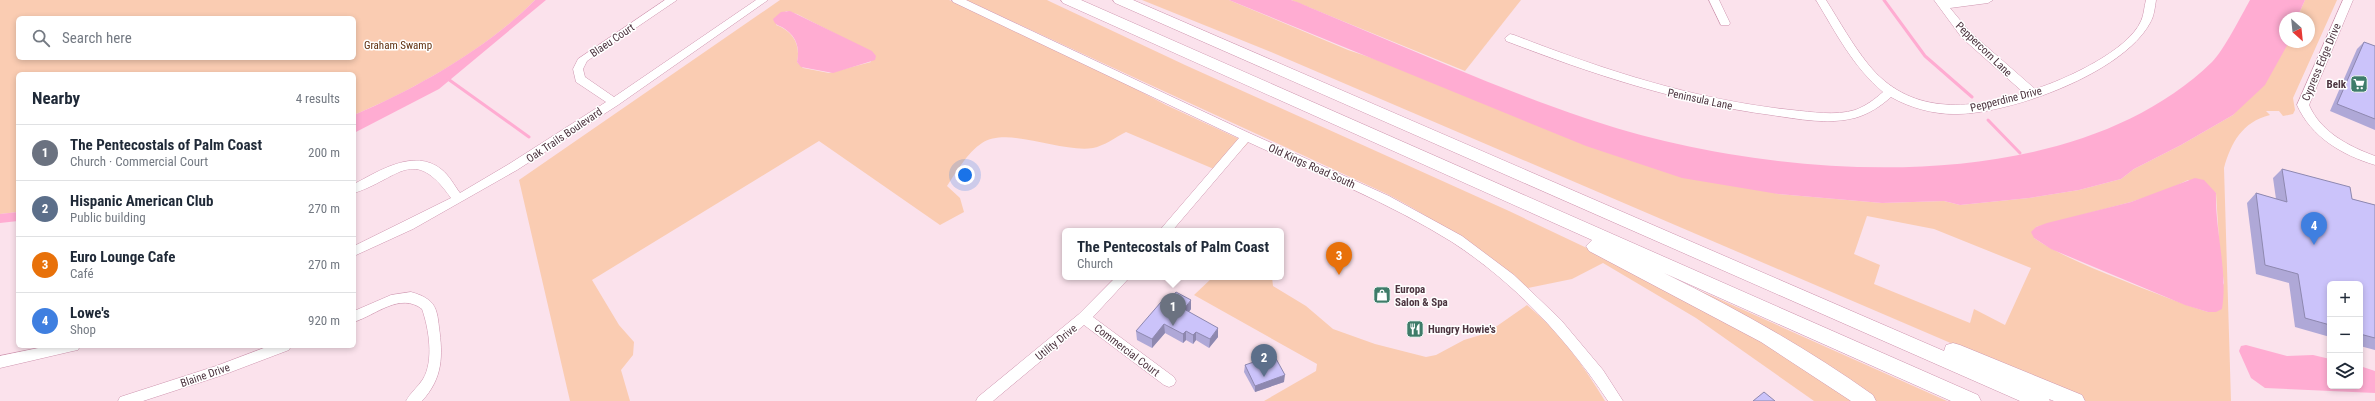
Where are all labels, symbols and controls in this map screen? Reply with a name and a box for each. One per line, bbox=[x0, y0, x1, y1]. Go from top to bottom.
north arrow bbox=[2279, 12, 2315, 48]
search box bbox=[16, 16, 356, 60]
street label: Peppercorn Lane bbox=[1953, 19, 2015, 79]
street label: Blaeu Court bbox=[588, 21, 637, 60]
street label: Cypress Edge Drive bbox=[2299, 21, 2344, 103]
icon: search bbox=[30, 27, 52, 49]
text: Search here bbox=[62, 29, 132, 47]
park label: Graham Swamp bbox=[364, 39, 432, 52]
supermarket icon: Belk bbox=[2349, 74, 2369, 94]
place label: Belk bbox=[2327, 78, 2347, 91]
street label: Pepperdine Drive bbox=[1969, 84, 2043, 115]
street label: Peninsula Lane bbox=[1666, 86, 1734, 113]
text: Nearby bbox=[32, 88, 80, 108]
text: 4 results bbox=[296, 91, 340, 106]
street label: Oak Trails Boulevard bbox=[524, 105, 605, 166]
text: The Pentecostals of Palm Coast bbox=[70, 136, 262, 154]
street label: Old Kings Road South bbox=[1266, 141, 1357, 191]
text: 1 bbox=[42, 145, 48, 160]
text: 200 m bbox=[308, 145, 340, 160]
text: Church · Commercial Court bbox=[70, 154, 208, 169]
your location bbox=[955, 165, 975, 185]
text: Hispanic American Club bbox=[70, 192, 213, 210]
text: 2 bbox=[42, 201, 48, 216]
text: 270 m bbox=[308, 201, 340, 216]
text: Public building bbox=[70, 210, 146, 225]
pin: 4 bbox=[2301, 212, 2327, 245]
popup bbox=[1062, 228, 1284, 280]
text: The Pentecostals of Palm Coast bbox=[1077, 238, 1269, 256]
pin: 3 bbox=[1326, 242, 1352, 275]
text: Euro Lounge Cafe bbox=[70, 248, 175, 266]
text: Church bbox=[1077, 256, 1113, 271]
text: 3 bbox=[42, 257, 48, 272]
text: 270 m bbox=[308, 257, 340, 272]
text: Café bbox=[70, 266, 94, 281]
map controls bbox=[2327, 281, 2363, 389]
button: + bbox=[2327, 281, 2363, 317]
place label: Europa Salon & Spa bbox=[1395, 283, 1448, 309]
shop icon: Europa Salon & Spa bbox=[1372, 285, 1392, 305]
pin: 1 bbox=[1160, 293, 1186, 326]
text: Lowe's bbox=[70, 304, 110, 322]
text: 4 bbox=[42, 313, 48, 328]
text: 920 m bbox=[308, 313, 340, 328]
button: − bbox=[2327, 317, 2363, 353]
restaurant icon: Hungry Howie's bbox=[1405, 319, 1425, 339]
text: Shop bbox=[70, 322, 96, 337]
street label: Utility Drive bbox=[1033, 322, 1080, 363]
street label: Commercial Court bbox=[1091, 322, 1162, 379]
place label: Hungry Howie's bbox=[1428, 323, 1496, 336]
pin: 2 bbox=[1251, 344, 1277, 377]
button: layers bbox=[2327, 353, 2363, 389]
street label: Blaine Drive bbox=[179, 361, 232, 390]

